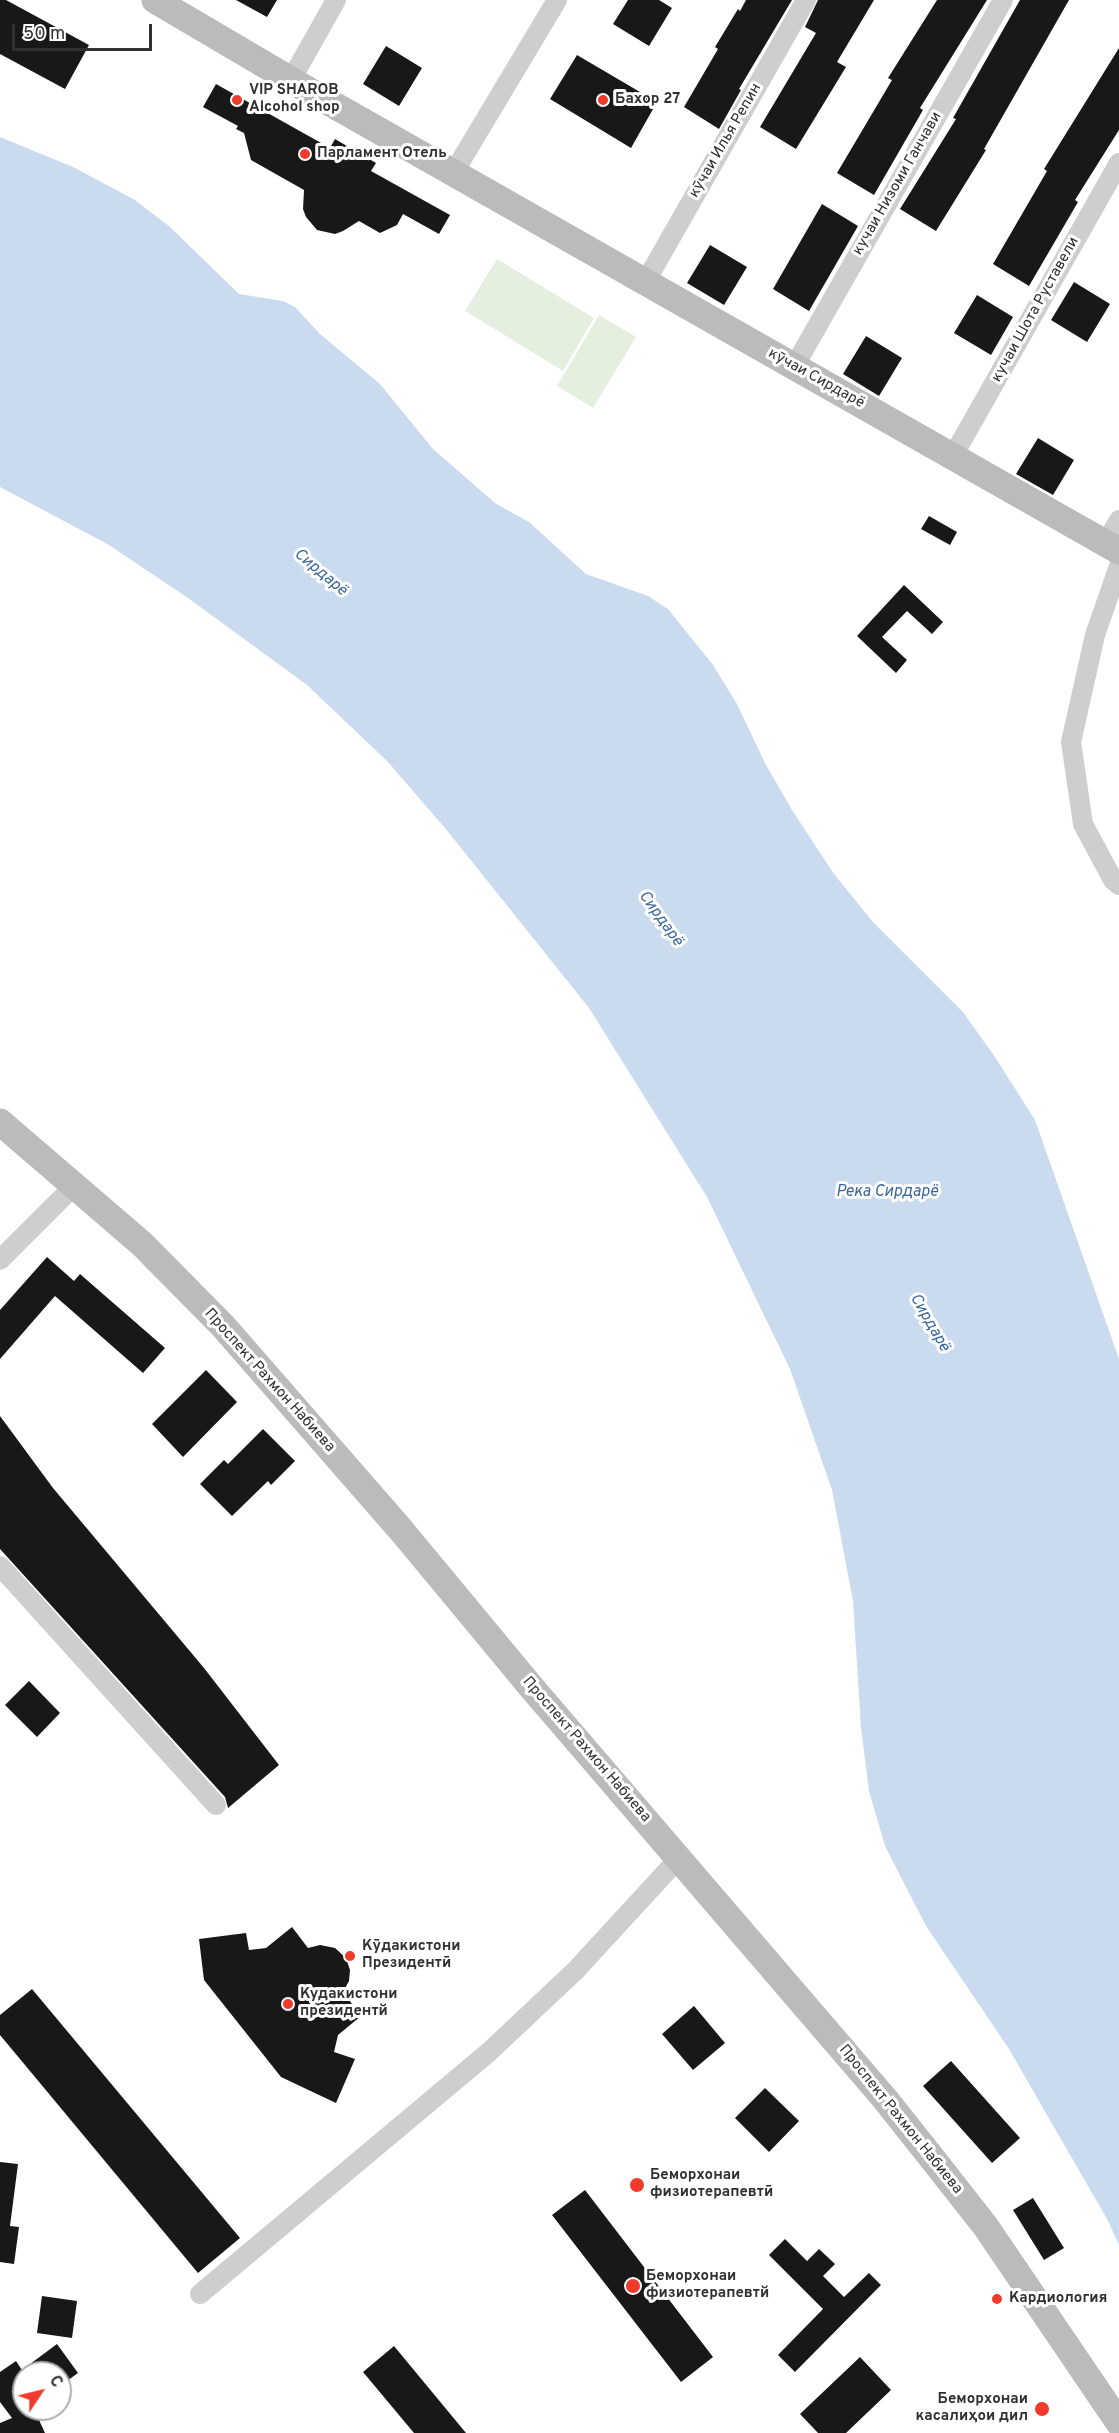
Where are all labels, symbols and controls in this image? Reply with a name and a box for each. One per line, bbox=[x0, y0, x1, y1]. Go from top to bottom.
scale bar bbox=[15, 12, 154, 50]
text: 50 m bbox=[23, 23, 65, 46]
street label: кӯчаи Илья Репин bbox=[686, 81, 766, 201]
place label: VIP SHAROB Alcohol shop bbox=[249, 82, 340, 117]
place label: Бахор 27 bbox=[615, 91, 680, 109]
marker: VIP SHAROB Alcohol shop bbox=[230, 93, 244, 107]
marker: Бахор 27 bbox=[596, 93, 610, 107]
street label: кучаи Низоми Ганчави bbox=[850, 109, 946, 259]
place label: Парламент Отель bbox=[317, 145, 447, 163]
marker: Парламент Отель bbox=[298, 147, 312, 161]
street label: кучаи Шота Руставели bbox=[989, 234, 1083, 386]
street label: кӯчаи Сирдарё bbox=[765, 345, 867, 413]
water label: Сирдарё bbox=[289, 545, 351, 601]
water label: Сирдарё bbox=[633, 888, 687, 950]
water label: Река Сирдарё bbox=[836, 1183, 938, 1203]
water label: Сирдарё bbox=[905, 1291, 953, 1355]
street label: Проспект Рахмон Набиева bbox=[200, 1306, 338, 1456]
street label: Проспект Рахмон Набиева bbox=[518, 1674, 654, 1826]
place label: Кӯдакистони Президентӣ bbox=[362, 1938, 460, 1973]
marker: Кӯдакистони Президентӣ bbox=[343, 1949, 357, 1963]
place label: Кудакистони президентй bbox=[300, 1986, 397, 2021]
marker: Кудакистони президентй bbox=[281, 1997, 295, 2011]
street label: Проспект Рахмон Набиева bbox=[834, 2042, 966, 2198]
place label: Беморхонаи физиотерапевтӣ bbox=[650, 2167, 773, 2202]
marker: Беморхонаи физиотерапевтӣ bbox=[628, 2176, 646, 2194]
place label: Беморхонаи физиотерапевтй bbox=[646, 2268, 769, 2303]
marker: Беморхонаи физиотерапевтй bbox=[624, 2277, 642, 2295]
place label: Кардиология bbox=[1009, 2290, 1107, 2308]
marker: Кардиология bbox=[990, 2292, 1004, 2306]
north arrow bbox=[12, 2361, 72, 2421]
text: С bbox=[44, 2372, 66, 2392]
place label: Беморхонаи касалиҳои дил bbox=[916, 2391, 1028, 2426]
marker: Беморхонаи касалиҳои дил bbox=[1033, 2400, 1051, 2418]

